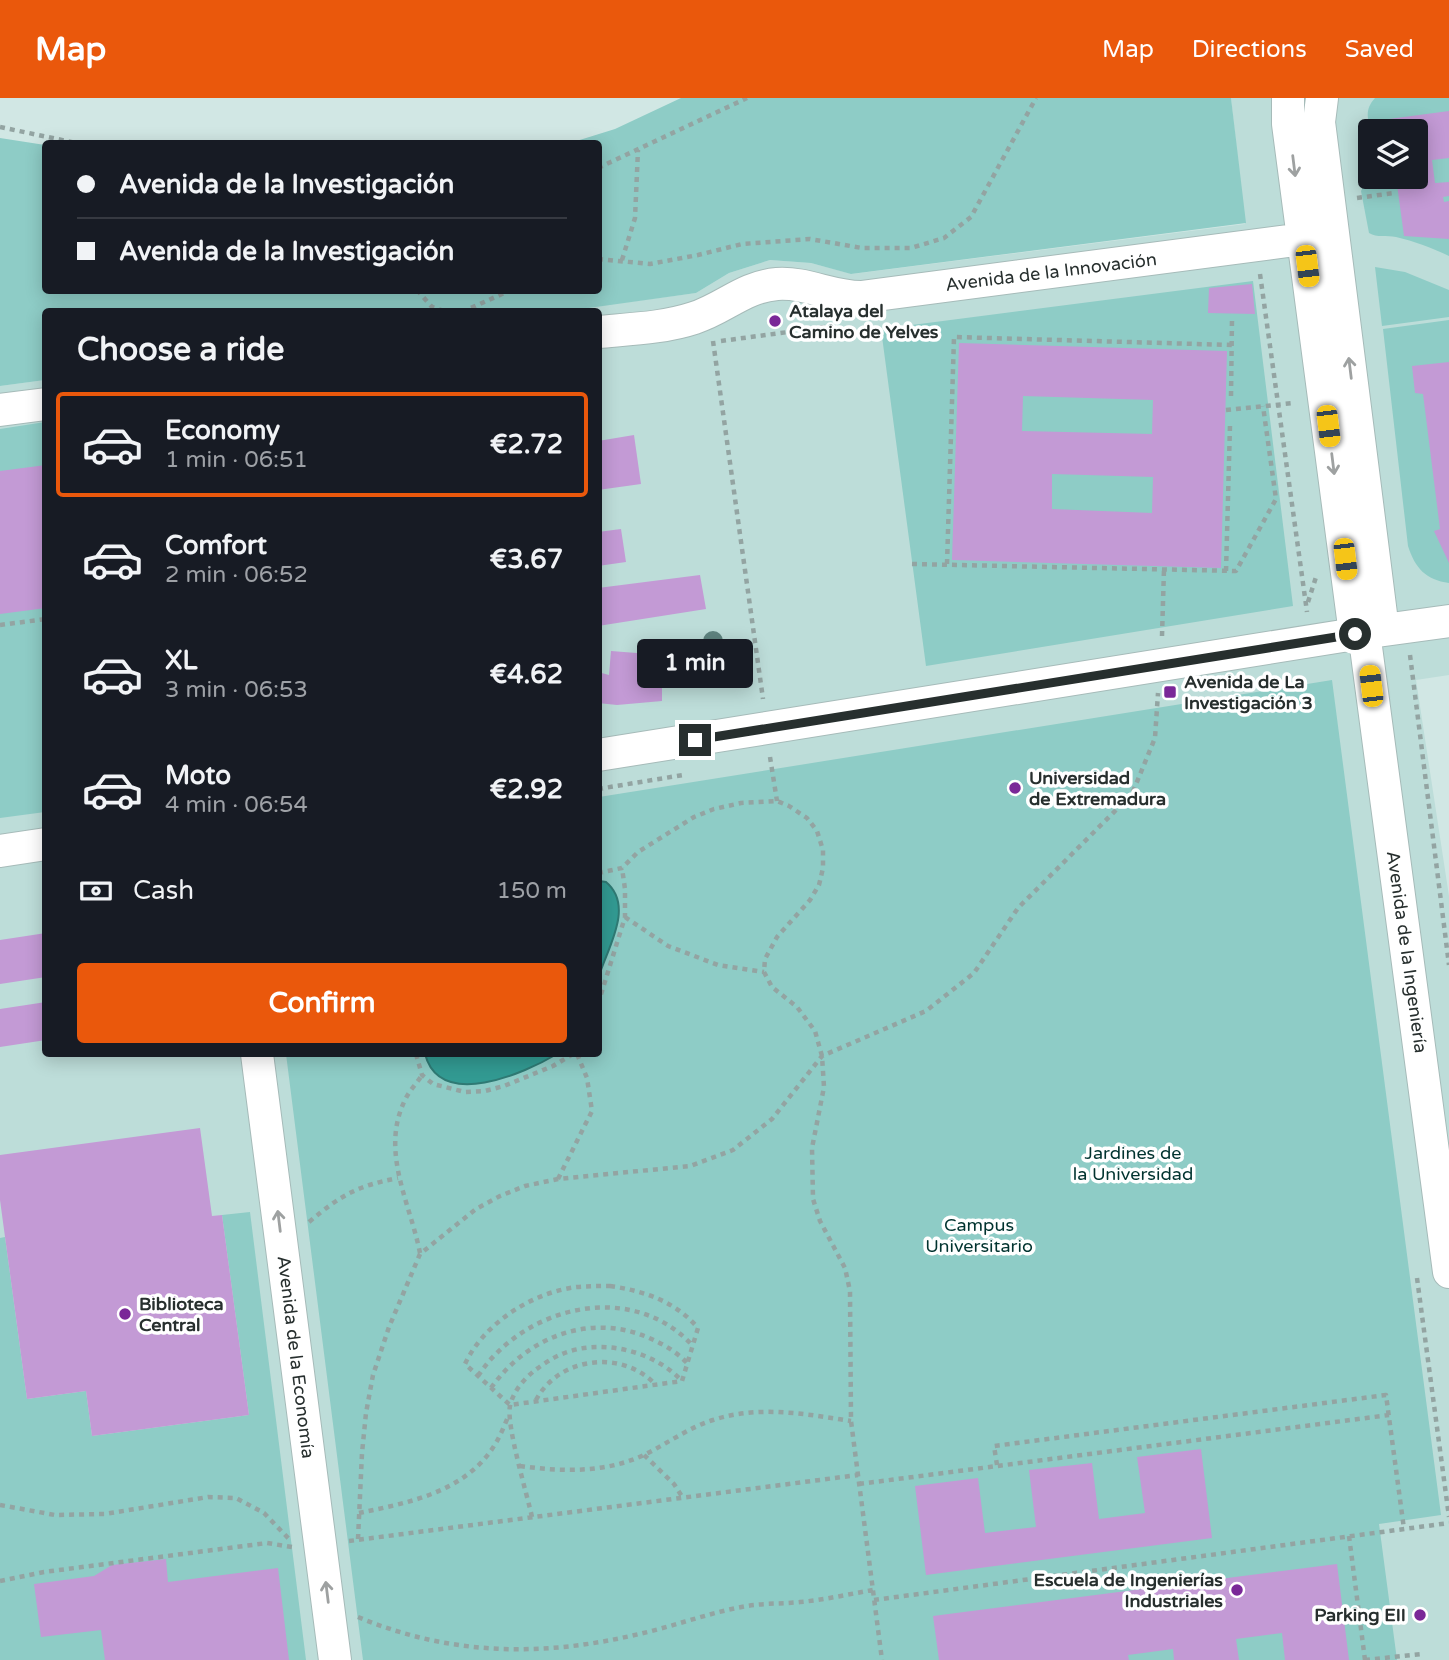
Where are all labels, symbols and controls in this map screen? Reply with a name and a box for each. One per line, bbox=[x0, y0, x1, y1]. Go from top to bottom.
text: Map bbox=[35, 30, 106, 69]
text: Map bbox=[1102, 35, 1154, 64]
text: Directions bbox=[1192, 35, 1307, 64]
text: Saved bbox=[1345, 35, 1414, 64]
map controls bbox=[1358, 119, 1428, 189]
button: layers bbox=[1358, 119, 1428, 189]
one-way arrow bbox=[1288, 154, 1301, 177]
text: Avenida de la Investigación bbox=[119, 169, 454, 200]
text: Avenida de la Investigación bbox=[119, 236, 454, 267]
car bbox=[1295, 244, 1320, 288]
street label: Avenida de la Innovación bbox=[944, 248, 1158, 296]
place label: Atalaya del Camino de Yelves bbox=[789, 300, 939, 343]
marker: Atalaya del Camino de Yelves bbox=[767, 313, 783, 329]
text: Choose a ride bbox=[77, 331, 284, 369]
one-way arrow bbox=[1343, 357, 1356, 380]
car bbox=[1316, 404, 1341, 448]
icon: car bbox=[81, 413, 144, 476]
text: Economy bbox=[165, 415, 280, 446]
text: €2.72 bbox=[490, 429, 563, 460]
text: 1 min · 06:51 bbox=[165, 446, 308, 474]
one-way arrow bbox=[1326, 452, 1339, 475]
icon: car bbox=[81, 528, 144, 591]
text: Comfort bbox=[165, 530, 267, 561]
car bbox=[1333, 537, 1358, 581]
text: €3.67 bbox=[490, 544, 563, 575]
text: 2 min · 06:52 bbox=[165, 561, 308, 589]
route start bbox=[1339, 618, 1371, 650]
callout: 1 min bbox=[637, 638, 753, 688]
icon: car bbox=[81, 643, 144, 706]
text: XL bbox=[165, 645, 197, 676]
text: 1 min bbox=[664, 649, 726, 677]
text: €4.62 bbox=[490, 659, 563, 690]
car bbox=[1359, 664, 1384, 708]
place label: Avenida de La Investigación 3 bbox=[1184, 671, 1313, 714]
text: 3 min · 06:53 bbox=[165, 676, 308, 704]
marker: Avenida de La Investigación 3 bbox=[1162, 684, 1178, 700]
route end bbox=[679, 724, 711, 756]
icon: car bbox=[81, 758, 144, 821]
text: Moto bbox=[165, 760, 231, 791]
place label: Universidad de Extremadura bbox=[1029, 767, 1166, 810]
text: €2.92 bbox=[490, 774, 563, 805]
marker: Universidad de Extremadura bbox=[1007, 780, 1023, 796]
text: 4 min · 06:54 bbox=[165, 791, 308, 819]
street label: Avenida de la Ingeniería bbox=[1382, 849, 1432, 1055]
icon: cash bbox=[77, 872, 115, 910]
text: Cash bbox=[133, 875, 194, 906]
text: 150 m bbox=[497, 877, 567, 905]
button: Confirm bbox=[77, 963, 567, 1043]
park label: Jardines de la Universidad bbox=[1073, 1142, 1193, 1185]
one-way arrow bbox=[272, 1210, 285, 1233]
park label: Campus Universitario bbox=[925, 1214, 1033, 1257]
street label: Avenida de la Economía bbox=[273, 1254, 319, 1460]
place label: Biblioteca Central bbox=[139, 1293, 224, 1336]
marker: Biblioteca Central bbox=[117, 1306, 133, 1322]
place label: Escuela de Ingenierías Industriales bbox=[1034, 1569, 1223, 1612]
one-way arrow bbox=[320, 1581, 333, 1604]
marker: Escuela de Ingenierías Industriales bbox=[1229, 1582, 1245, 1598]
place label: Parking EII bbox=[1314, 1604, 1406, 1626]
marker: Parking EII bbox=[1412, 1607, 1428, 1623]

